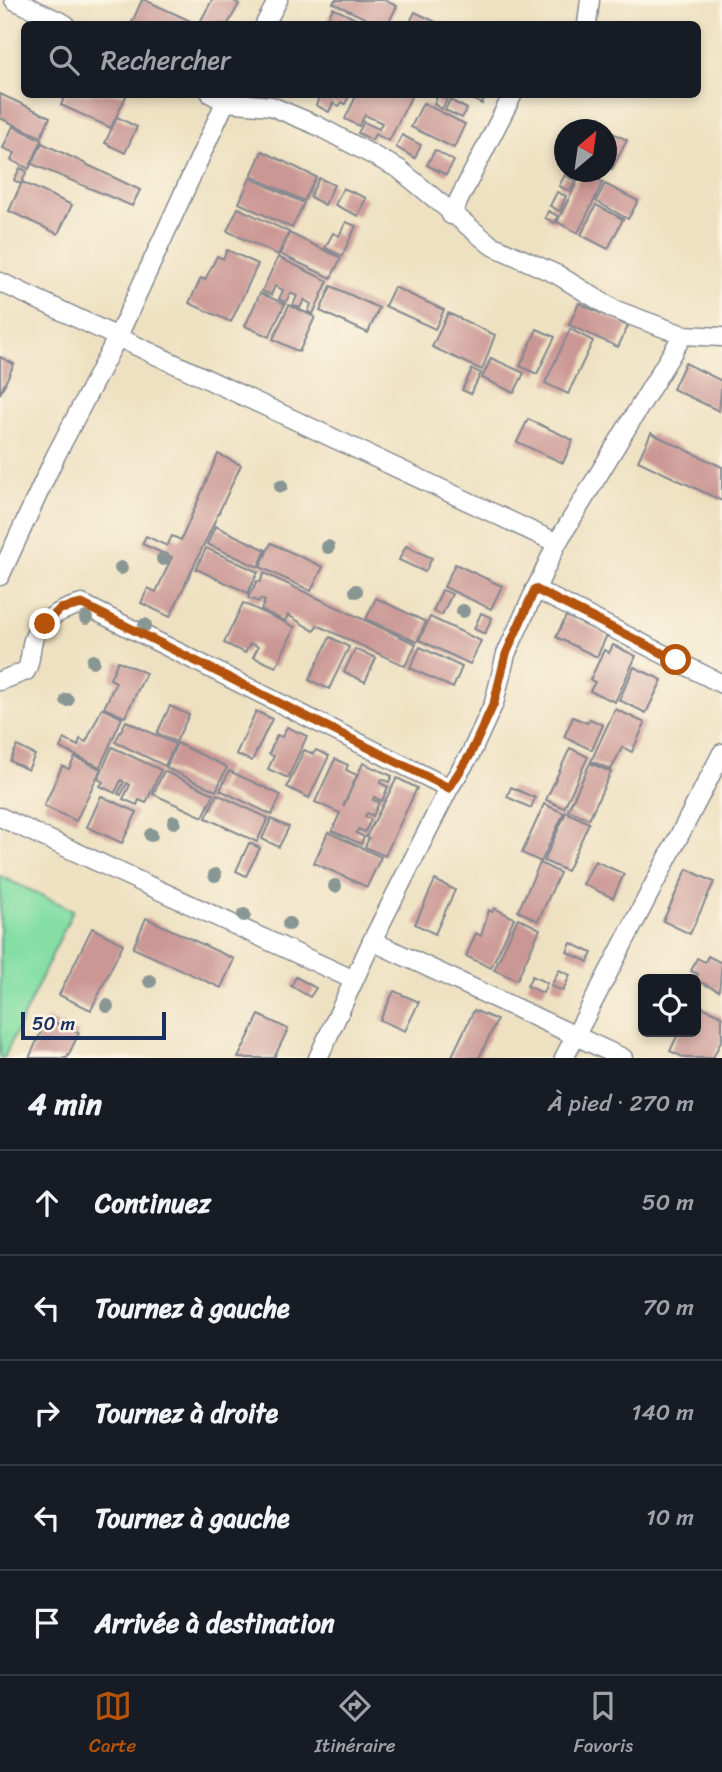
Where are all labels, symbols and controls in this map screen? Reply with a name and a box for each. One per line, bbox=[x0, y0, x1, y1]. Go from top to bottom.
search box bbox=[21, 21, 701, 98]
text: Rechercher bbox=[101, 37, 231, 83]
icon: search bbox=[45, 41, 83, 79]
north arrow bbox=[554, 119, 617, 182]
route end bbox=[29, 608, 60, 639]
route start bbox=[660, 644, 691, 675]
map controls bbox=[638, 974, 701, 1037]
button: locate bbox=[638, 974, 701, 1037]
text: 50 m bbox=[32, 1007, 75, 1040]
scale bar bbox=[21, 1009, 166, 1041]
text: 4 min bbox=[28, 1077, 102, 1131]
text: À pied · 270 m bbox=[548, 1083, 694, 1124]
text: Continuez bbox=[95, 1180, 211, 1226]
text: 50 m bbox=[642, 1182, 694, 1223]
icon: ahead bbox=[28, 1184, 66, 1222]
text: Tournez à gauche bbox=[95, 1285, 290, 1331]
text: 70 m bbox=[643, 1287, 694, 1328]
icon: left bbox=[28, 1289, 66, 1327]
text: Tournez à droite bbox=[95, 1390, 278, 1436]
text: 140 m bbox=[632, 1392, 694, 1433]
icon: right bbox=[28, 1394, 66, 1432]
text: Tournez à gauche bbox=[95, 1495, 290, 1541]
text: 10 m bbox=[646, 1497, 694, 1538]
icon: left bbox=[28, 1499, 66, 1537]
text: Arrivée à destination bbox=[95, 1600, 335, 1646]
icon: arrive bbox=[28, 1604, 66, 1642]
tab: Carte bbox=[89, 1687, 136, 1762]
tab: Itinéraire bbox=[314, 1687, 396, 1762]
tab: Favoris bbox=[574, 1687, 633, 1762]

